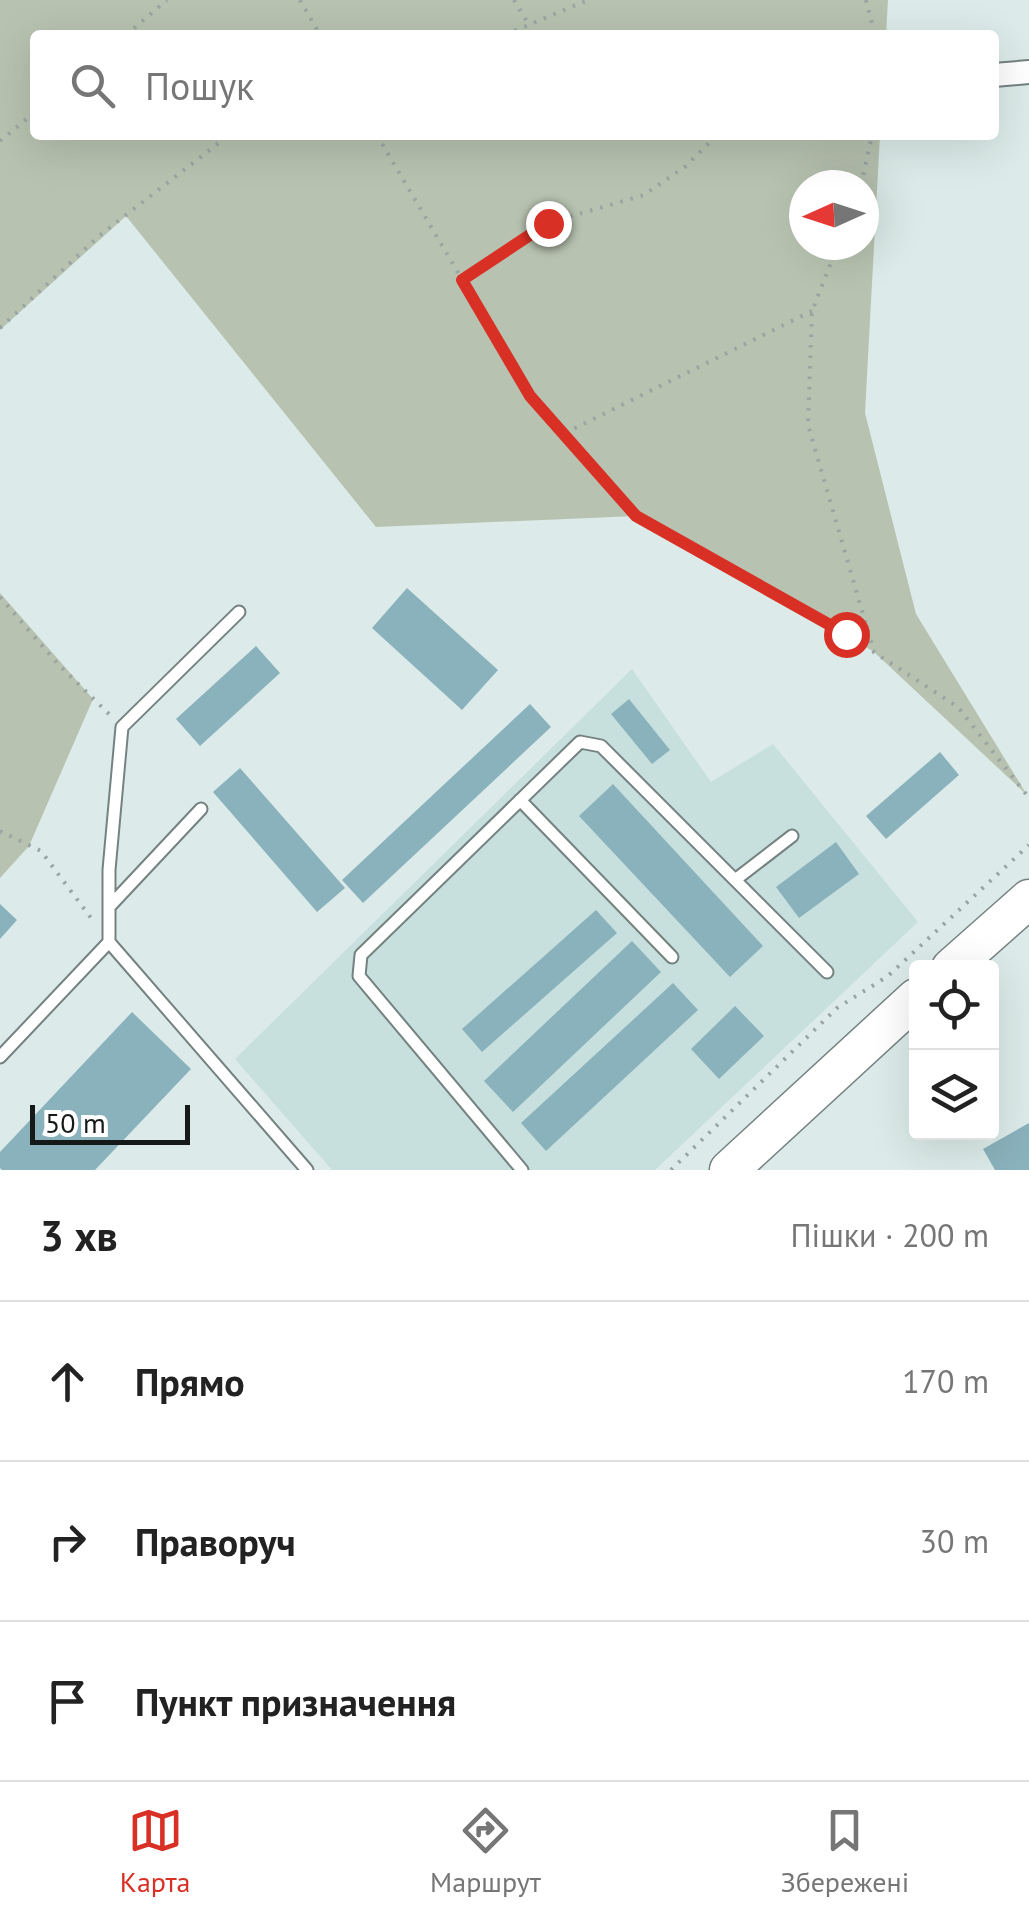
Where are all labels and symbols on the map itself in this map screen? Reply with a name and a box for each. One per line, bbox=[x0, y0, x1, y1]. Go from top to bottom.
north arrow bbox=[789, 170, 879, 260]
route end bbox=[526, 201, 572, 247]
route start bbox=[824, 612, 870, 658]
scale bar bbox=[30, 1100, 190, 1144]

